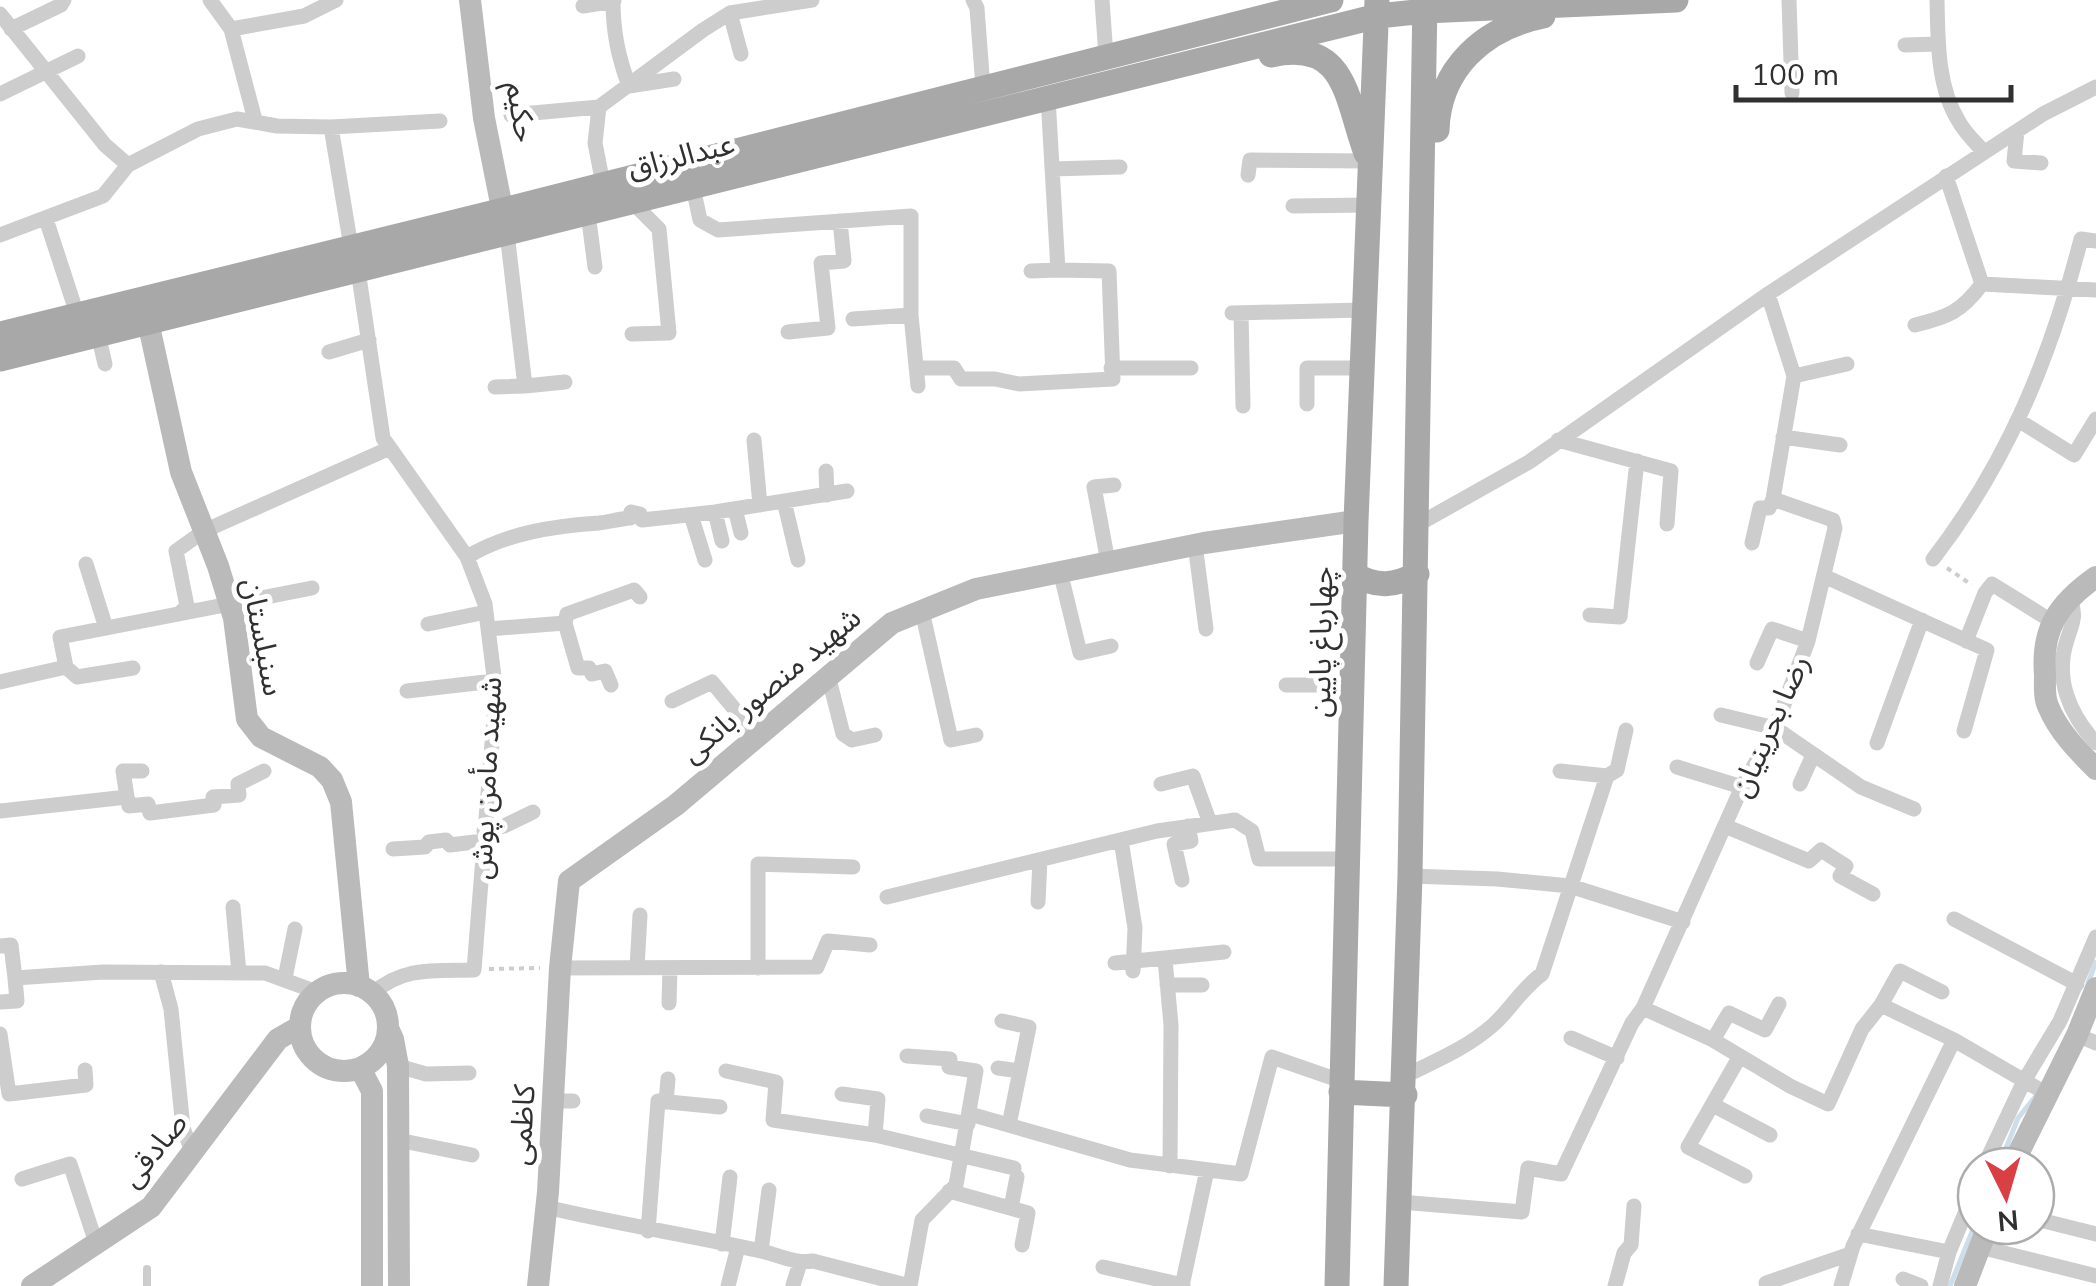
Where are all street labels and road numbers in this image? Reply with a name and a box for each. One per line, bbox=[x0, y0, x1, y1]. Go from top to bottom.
street label: حکیم bbox=[494, 79, 546, 146]
street label: عبدالرزاق bbox=[623, 123, 738, 187]
street label: چهارباغ پایین bbox=[1300, 566, 1344, 718]
street label: سنبلستان bbox=[234, 575, 294, 699]
street label: شهید منصور بانکی bbox=[673, 598, 868, 771]
street label: رضا بحرینیان bbox=[1721, 649, 1817, 803]
street label: شهید مأمن پوش bbox=[461, 676, 511, 880]
street label: کاظمی bbox=[499, 1083, 543, 1167]
street label: صادقی bbox=[112, 1104, 195, 1195]

